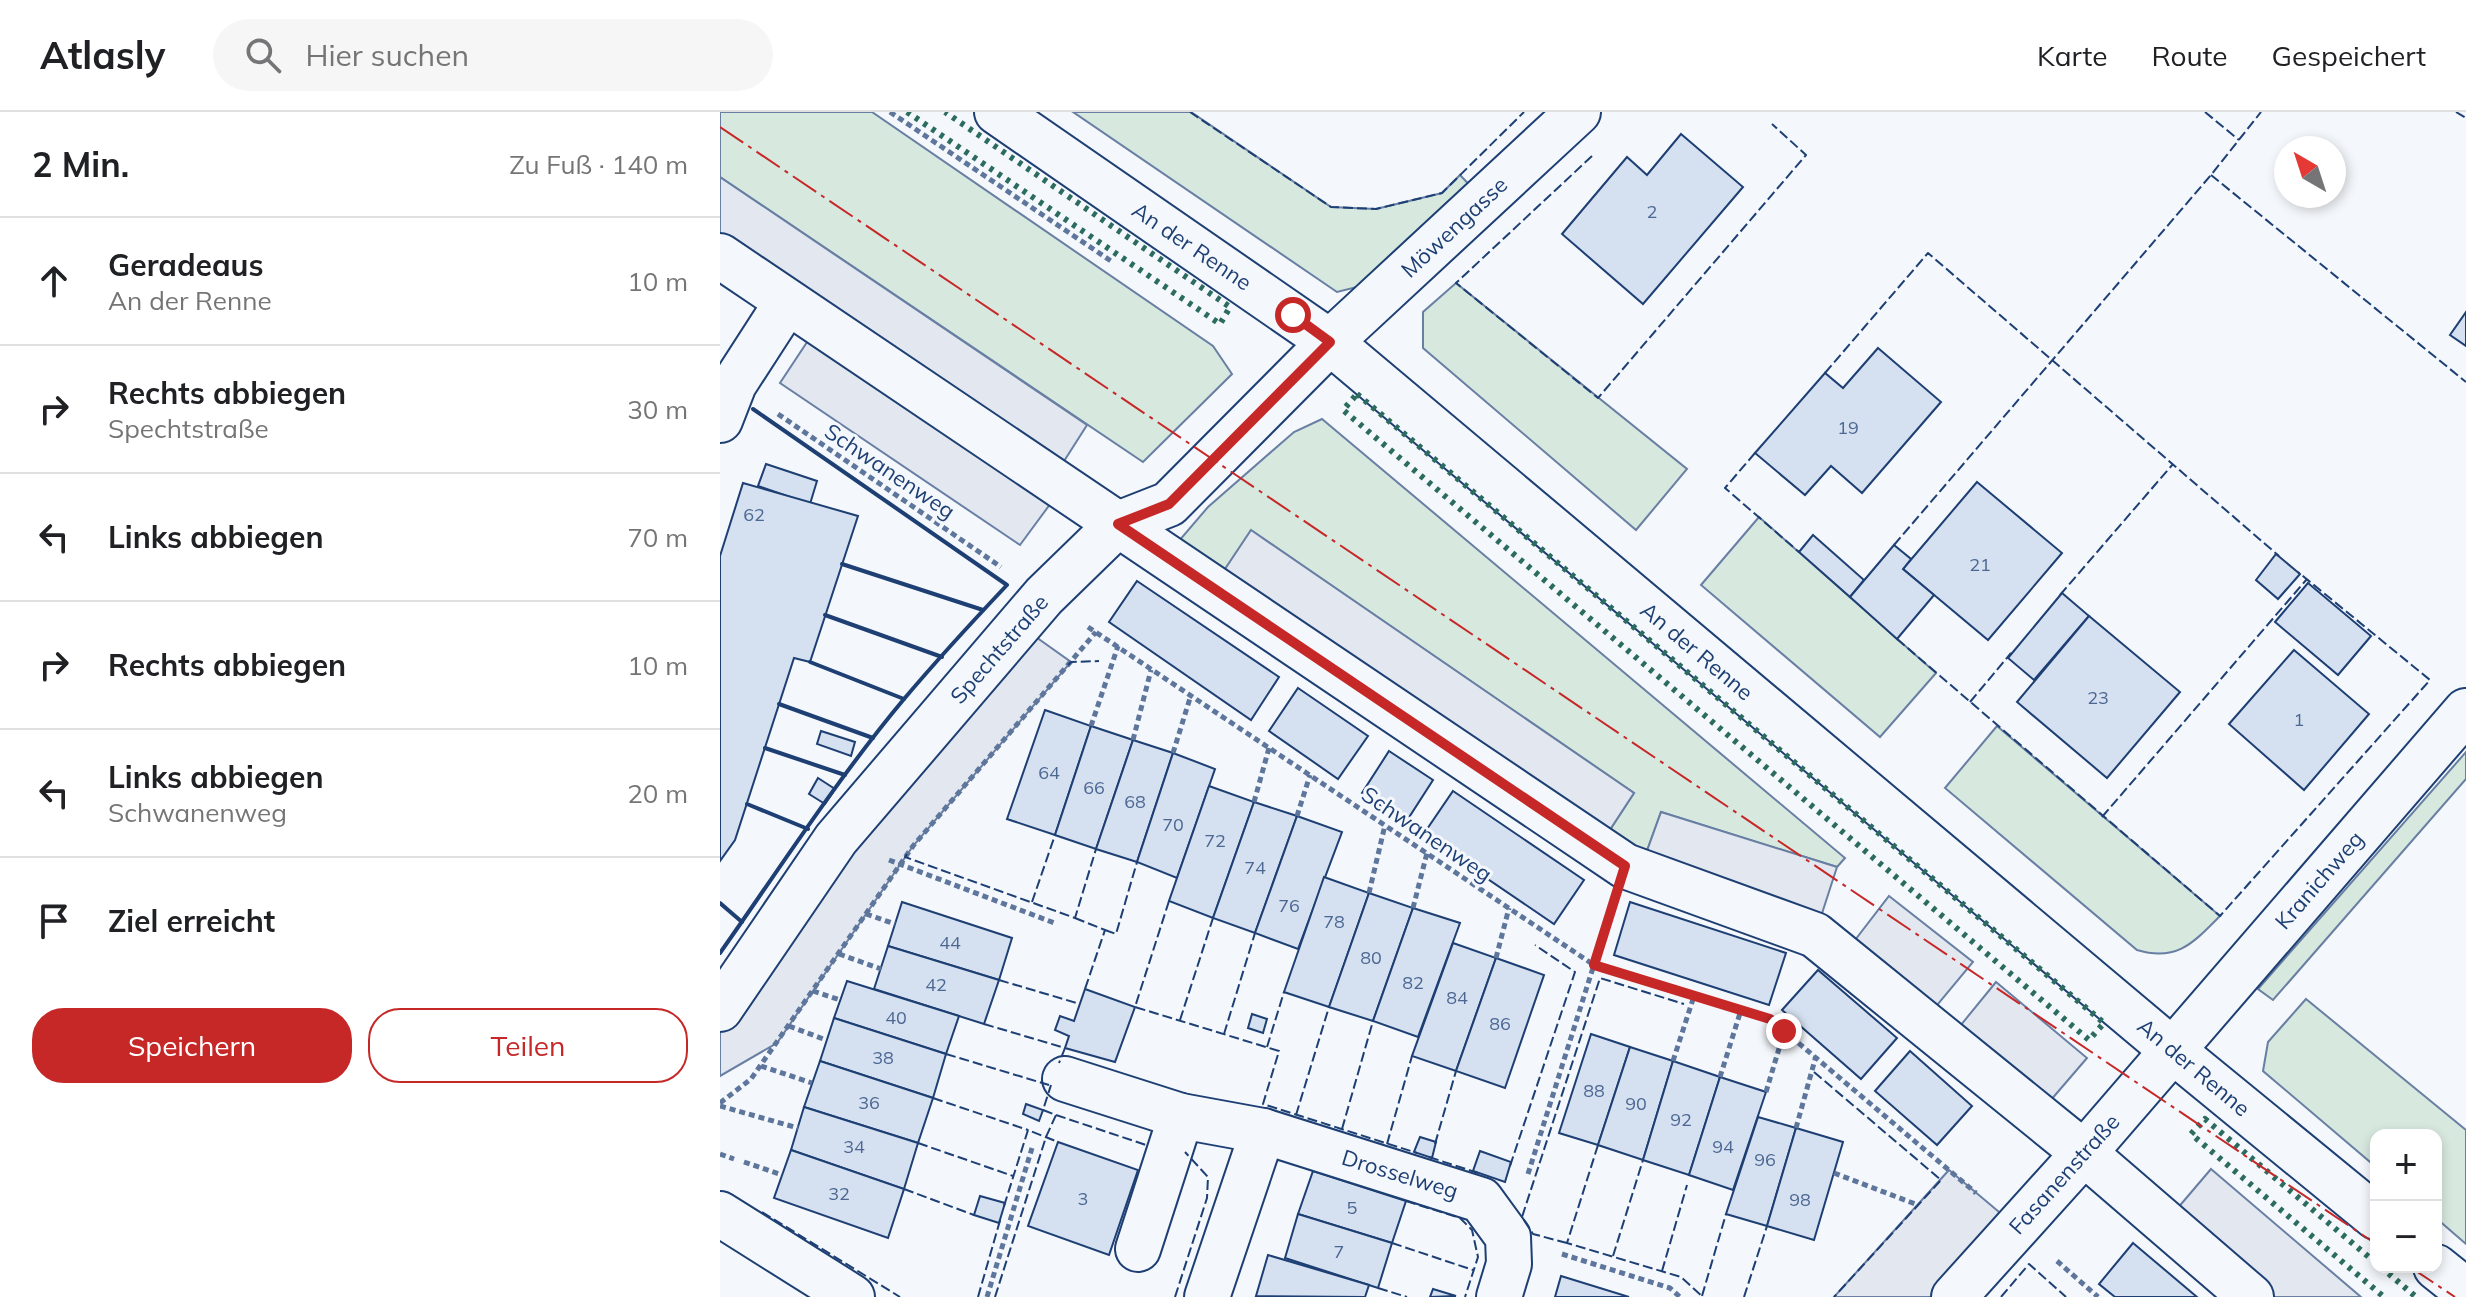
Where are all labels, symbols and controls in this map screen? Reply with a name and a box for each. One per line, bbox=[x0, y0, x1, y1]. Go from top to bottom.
search box bbox=[213, 19, 773, 91]
text: Atlasly bbox=[40, 31, 165, 79]
icon: search bbox=[241, 33, 285, 77]
text: Hier suchen bbox=[305, 36, 469, 74]
text: Karte bbox=[2037, 38, 2107, 73]
text: Route bbox=[2151, 38, 2228, 73]
text: Gespeichert bbox=[2272, 38, 2426, 73]
north arrow bbox=[2274, 136, 2346, 208]
text: 2 Min. bbox=[32, 143, 129, 186]
text: Zu Fuß · 140 m bbox=[509, 148, 688, 181]
street label: Möwengasse bbox=[1395, 171, 1513, 283]
street label: An der Renne bbox=[1127, 196, 1257, 296]
house number: 2 bbox=[1647, 200, 1657, 223]
text: Geradeaus bbox=[108, 246, 263, 284]
icon: ahead bbox=[32, 259, 76, 303]
text: 10 m bbox=[627, 265, 688, 298]
text: An der Renne bbox=[108, 284, 272, 317]
route start bbox=[1275, 297, 1311, 333]
text: Rechts abbiegen bbox=[108, 374, 346, 412]
icon: right bbox=[32, 387, 76, 431]
text: 30 m bbox=[627, 393, 688, 426]
text: Spechtstraße bbox=[108, 412, 269, 445]
house number: 19 bbox=[1837, 416, 1859, 439]
street label: Schwanenweg bbox=[819, 417, 961, 525]
house number: 62 bbox=[743, 503, 765, 526]
icon: left bbox=[32, 515, 76, 559]
text: Links abbiegen bbox=[108, 518, 324, 556]
text: 70 m bbox=[627, 521, 688, 554]
house number: 21 bbox=[1969, 553, 1991, 576]
street label: Spechtstraße bbox=[944, 589, 1054, 709]
street label: An der Renne bbox=[1635, 596, 1759, 706]
icon: right bbox=[32, 643, 76, 687]
text: Rechts abbiegen bbox=[108, 646, 346, 684]
text: 10 m bbox=[627, 649, 688, 682]
house number: 23 bbox=[2087, 686, 2109, 709]
house number: 1 bbox=[2294, 708, 2304, 731]
text: Links abbiegen bbox=[108, 758, 324, 796]
house number: 64 bbox=[1038, 761, 1060, 784]
icon: left bbox=[32, 771, 76, 815]
house number: 66 bbox=[1083, 776, 1105, 799]
text: 20 m bbox=[627, 777, 688, 810]
street label: Schwanenweg bbox=[1356, 780, 1498, 888]
house number: 68 bbox=[1124, 790, 1146, 813]
text: Schwanenweg bbox=[108, 796, 287, 829]
house number: 70 bbox=[1162, 813, 1184, 836]
street label: Kranichweg bbox=[2269, 825, 2369, 935]
house number: 72 bbox=[1204, 829, 1226, 852]
house number: 74 bbox=[1244, 856, 1266, 879]
house number: 76 bbox=[1278, 894, 1300, 917]
icon: arrive bbox=[32, 899, 76, 943]
text: Ziel erreicht bbox=[108, 902, 275, 940]
house number: 78 bbox=[1323, 910, 1345, 933]
house number: 44 bbox=[939, 931, 961, 954]
house number: 80 bbox=[1360, 946, 1382, 969]
house number: 82 bbox=[1402, 971, 1424, 994]
house number: 42 bbox=[925, 973, 947, 996]
house number: 84 bbox=[1446, 986, 1468, 1009]
house number: 40 bbox=[885, 1006, 907, 1029]
button: Speichern bbox=[32, 1008, 352, 1083]
button: Teilen bbox=[368, 1008, 688, 1083]
house number: 86 bbox=[1489, 1012, 1511, 1035]
street label: An der Renne bbox=[2132, 1012, 2256, 1122]
route end bbox=[1766, 1013, 1802, 1049]
house number: 38 bbox=[872, 1046, 894, 1069]
house number: 88 bbox=[1583, 1079, 1605, 1102]
house number: 36 bbox=[858, 1091, 880, 1114]
house number: 90 bbox=[1625, 1092, 1647, 1115]
house number: 92 bbox=[1670, 1108, 1692, 1131]
street label: Fasanenstraße bbox=[2003, 1108, 2125, 1240]
map controls bbox=[2370, 1129, 2442, 1273]
button: + bbox=[2370, 1129, 2442, 1201]
house number: 34 bbox=[843, 1135, 865, 1158]
house number: 94 bbox=[1712, 1135, 1734, 1158]
street label: Drosselweg bbox=[1338, 1143, 1462, 1205]
house number: 96 bbox=[1754, 1148, 1776, 1171]
house number: 32 bbox=[828, 1182, 850, 1205]
house number: 3 bbox=[1078, 1187, 1088, 1210]
house number: 98 bbox=[1789, 1188, 1811, 1211]
house number: 5 bbox=[1347, 1196, 1358, 1219]
button: − bbox=[2370, 1201, 2442, 1273]
house number: 7 bbox=[1334, 1240, 1344, 1263]

